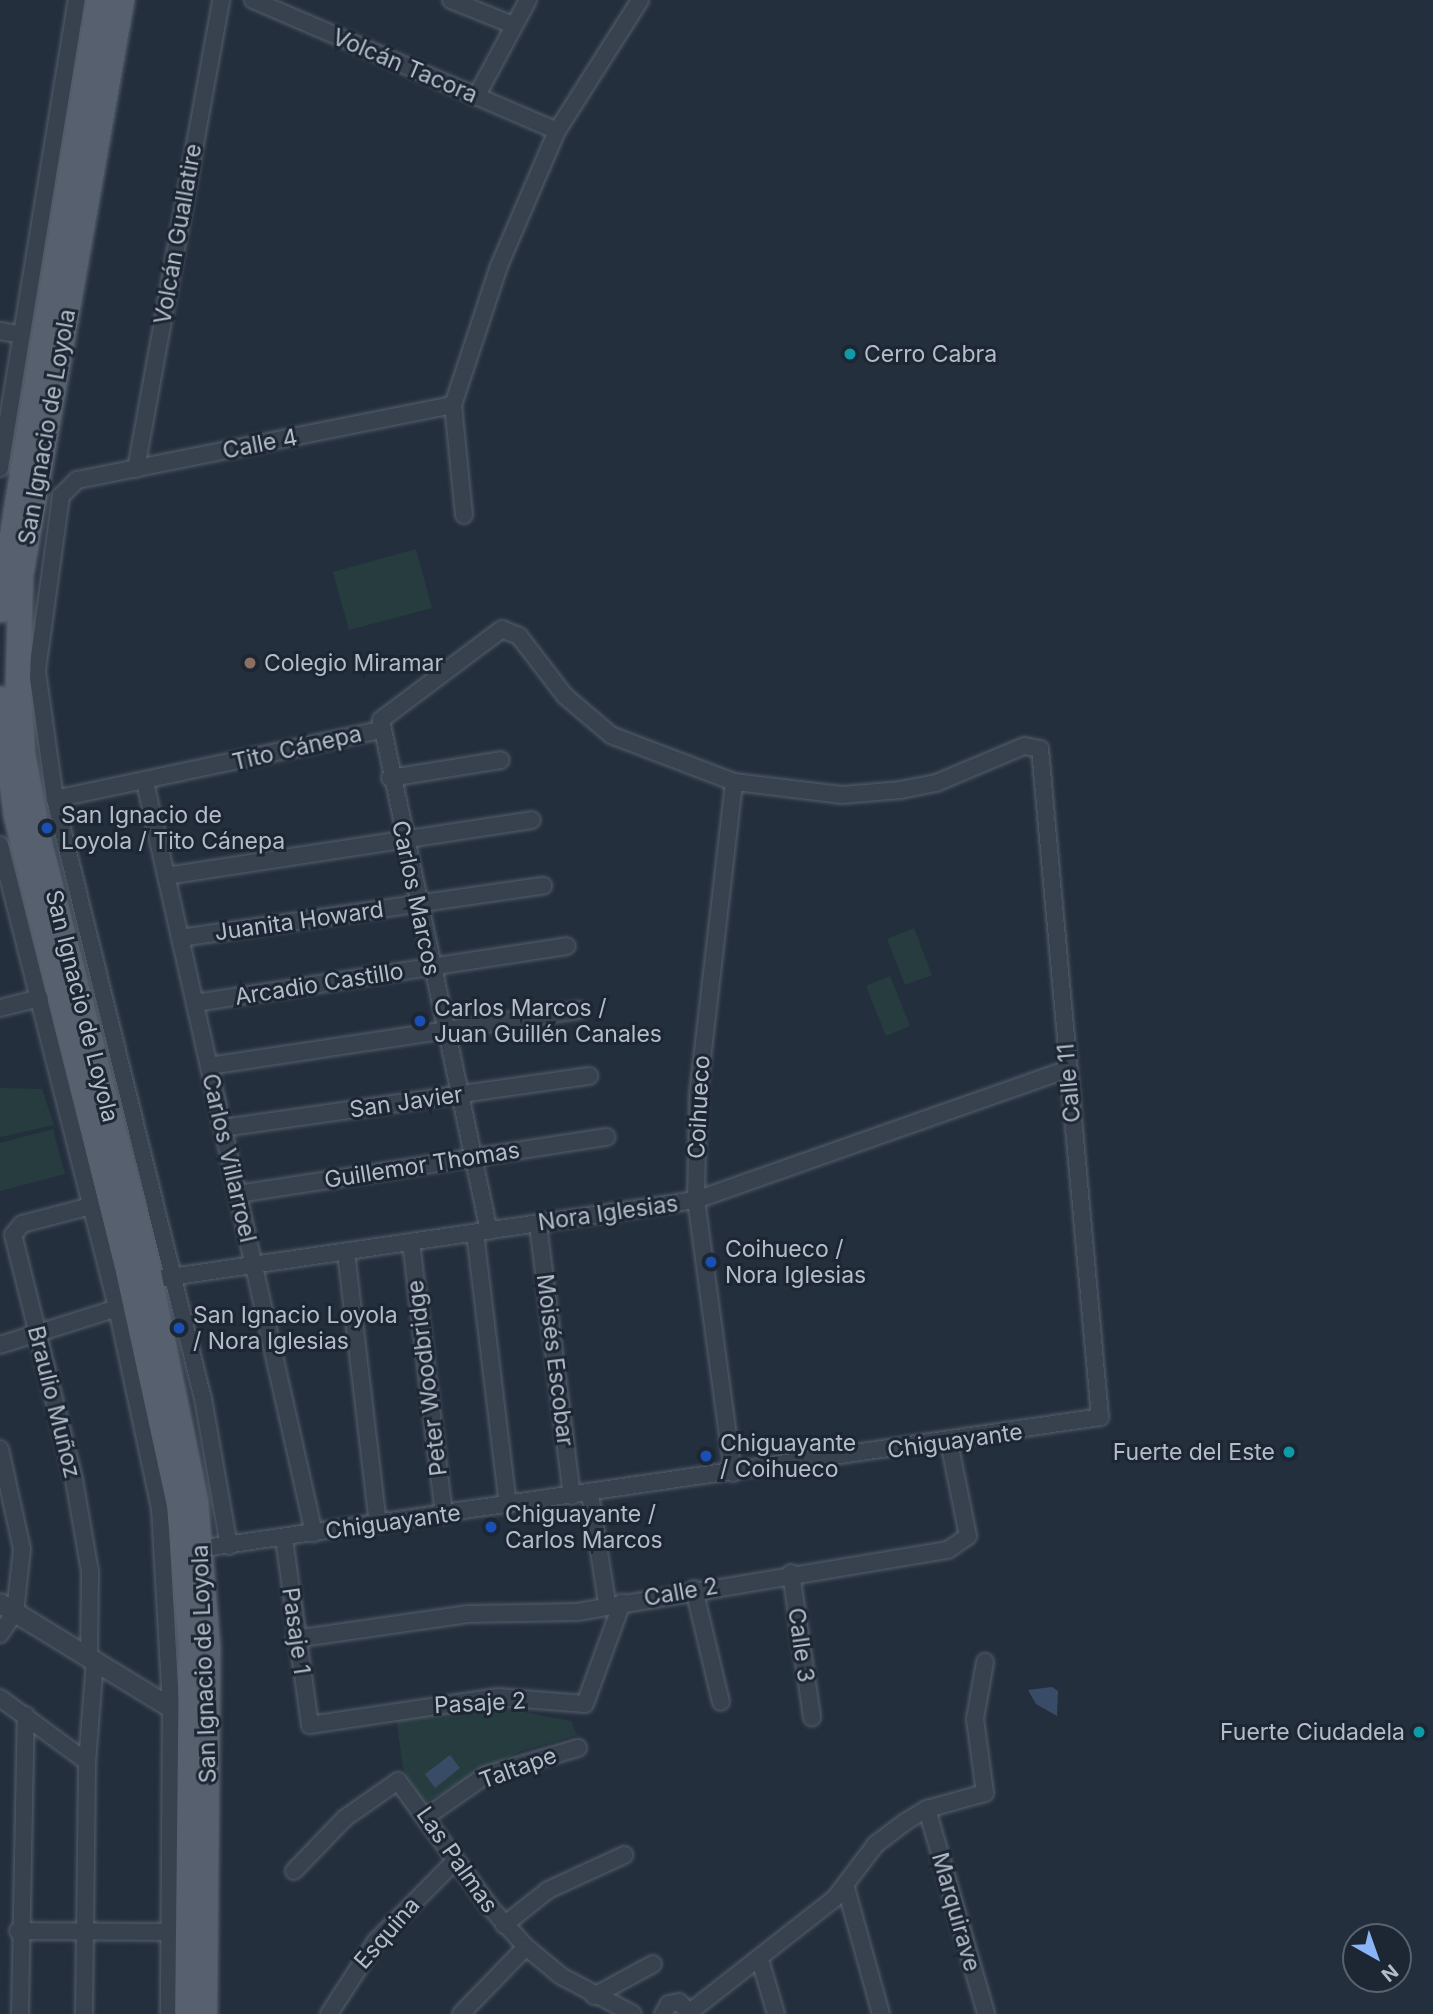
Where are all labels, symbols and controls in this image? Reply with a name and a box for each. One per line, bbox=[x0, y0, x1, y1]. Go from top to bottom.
street label: Volcán Tacora bbox=[328, 23, 482, 109]
street label: Volcán Guallatire bbox=[149, 142, 207, 326]
street label: San Ignacio de Loyola bbox=[13, 307, 81, 547]
place label: Cerro Cabra bbox=[864, 340, 997, 368]
marker: Cerro Cabra bbox=[842, 346, 858, 362]
street label: Calle 4 bbox=[220, 423, 300, 465]
place label: Colegio Miramar bbox=[264, 649, 443, 677]
marker: Colegio Miramar bbox=[242, 655, 258, 671]
street label: Tito Cánepa bbox=[230, 720, 364, 776]
place label: San Ignacio de Loyola / Tito Cánepa bbox=[61, 801, 285, 855]
street label: Carlos Marcos bbox=[386, 818, 446, 978]
marker: San Ignacio de Loyola / Tito Cánepa bbox=[39, 820, 55, 836]
street label: San Ignacio de Loyola bbox=[40, 887, 124, 1125]
street label: Juanita Howard bbox=[213, 895, 385, 947]
street label: Arcadio Castillo bbox=[233, 957, 405, 1011]
place label: Carlos Marcos / Juan Guillén Canales bbox=[434, 994, 662, 1048]
marker: Carlos Marcos / Juan Guillén Canales bbox=[412, 1013, 428, 1029]
street label: Calle 11 bbox=[1052, 1042, 1086, 1124]
street label: Coihueco bbox=[683, 1054, 715, 1160]
street label: Carlos Villarroel bbox=[196, 1071, 262, 1245]
street label: San Javier bbox=[348, 1080, 464, 1124]
street label: Guillemor Thomas bbox=[322, 1136, 522, 1194]
street label: Nora Iglesias bbox=[536, 1190, 680, 1236]
place label: Coihueco / Nora Iglesias bbox=[725, 1235, 866, 1289]
marker: Coihueco / Nora Iglesias bbox=[703, 1254, 719, 1270]
street label: Moisés Escobar bbox=[531, 1272, 579, 1448]
street label: Peter Woodbridge bbox=[401, 1278, 453, 1478]
place label: San Ignacio Loyola / Nora Iglesias bbox=[193, 1301, 398, 1355]
marker: San Ignacio Loyola / Nora Iglesias bbox=[171, 1320, 187, 1336]
street label: Braulio Muñoz bbox=[22, 1323, 86, 1481]
street label: Chiguayante bbox=[886, 1418, 1024, 1464]
place label: Chiguayante / Coihueco bbox=[720, 1429, 856, 1483]
place label: Fuerte del Este bbox=[1113, 1438, 1275, 1466]
marker: Fuerte del Este bbox=[1281, 1444, 1297, 1460]
marker: Chiguayante / Coihueco bbox=[698, 1448, 714, 1464]
street label: Chiguayante bbox=[324, 1499, 462, 1545]
place label: Chiguayante / Carlos Marcos bbox=[505, 1500, 663, 1554]
marker: Chiguayante / Carlos Marcos bbox=[483, 1519, 499, 1535]
street label: San Ignacio de Loyola bbox=[186, 1544, 222, 1784]
street label: Calle 2 bbox=[642, 1572, 720, 1612]
street label: Pasaje 1 bbox=[276, 1586, 316, 1676]
street label: Calle 3 bbox=[782, 1606, 820, 1684]
street label: Pasaje 2 bbox=[433, 1687, 527, 1719]
place label: Fuerte Ciudadela bbox=[1220, 1718, 1405, 1746]
marker: Fuerte Ciudadela bbox=[1411, 1724, 1427, 1740]
street label: Taltape bbox=[476, 1741, 560, 1795]
street label: Las Palmas bbox=[410, 1802, 504, 1918]
street label: Marquirave bbox=[926, 1849, 986, 1975]
street label: Esquina bbox=[348, 1892, 426, 1974]
north arrow bbox=[1342, 1923, 1412, 1993]
text: N bbox=[1377, 1959, 1402, 1986]

